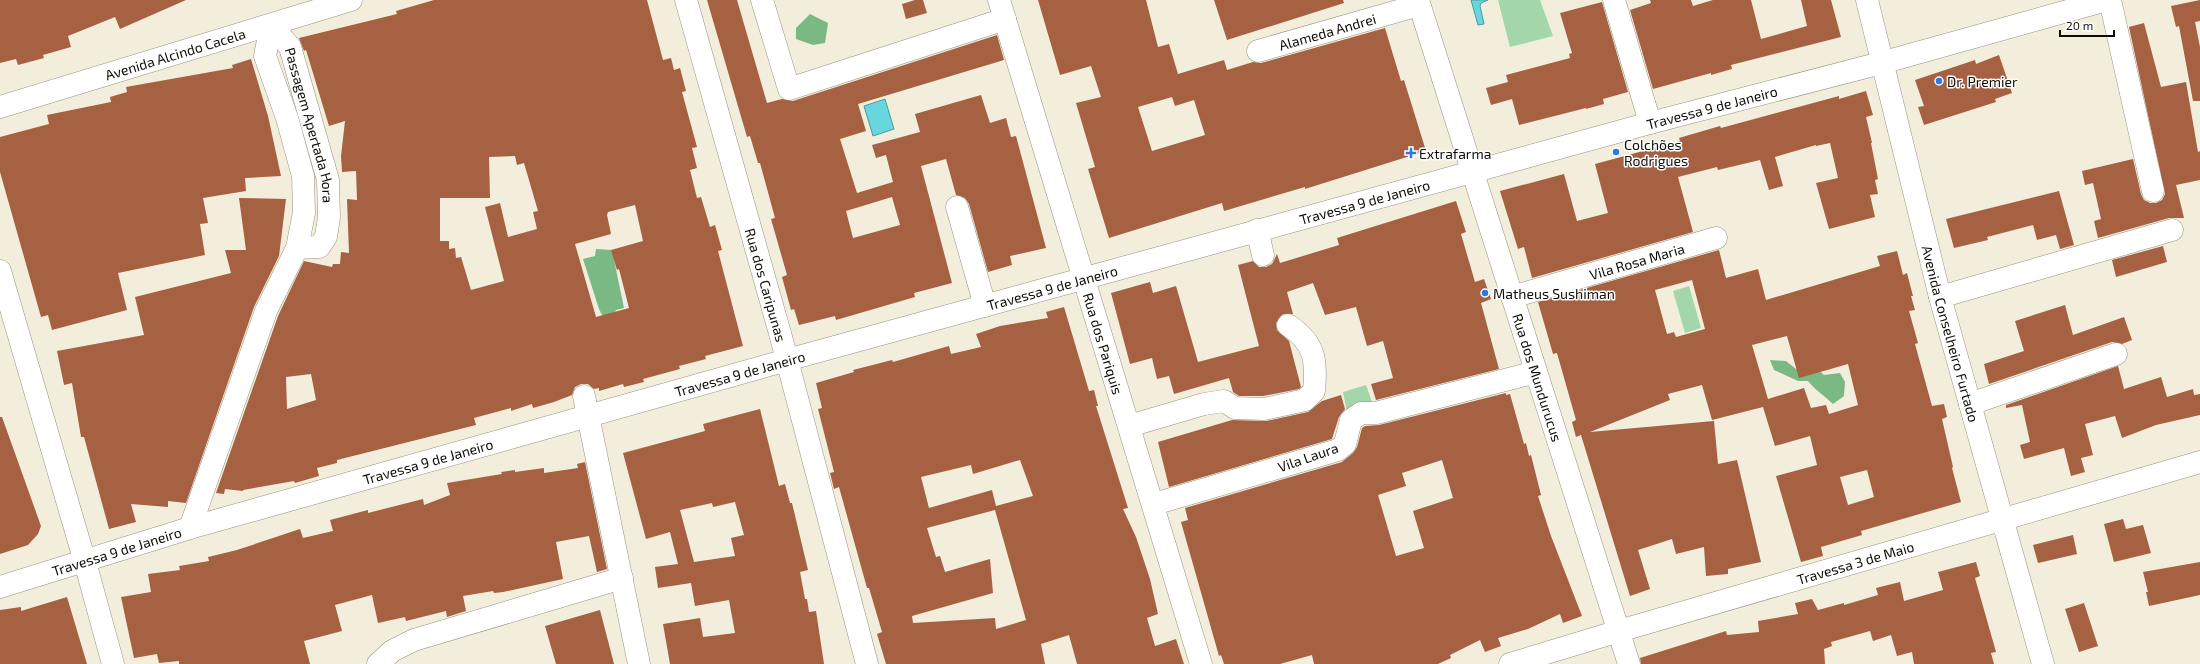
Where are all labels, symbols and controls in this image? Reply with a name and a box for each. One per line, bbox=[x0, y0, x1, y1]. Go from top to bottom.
street label: Alameda Andrei bbox=[1277, 9, 1378, 53]
scale bar bbox=[2060, 12, 2114, 38]
text: 20 m bbox=[2066, 18, 2093, 32]
street label: Avenida Alcindo Cacela bbox=[103, 24, 247, 83]
street label: Passagem Apertada Hora bbox=[282, 45, 337, 203]
place label: Dr. Premier bbox=[1947, 73, 2018, 90]
marker: Dr. Premier bbox=[1934, 76, 1944, 86]
street label: Travessa 9 de Janeiro bbox=[1645, 82, 1779, 132]
place label: Colchões Rodrigues bbox=[1624, 136, 1688, 169]
place label: Extrafarma bbox=[1419, 145, 1491, 162]
marker: Colchões Rodrigues bbox=[1611, 147, 1621, 157]
marker: Extrafarma bbox=[1406, 148, 1416, 158]
street label: Travessa 9 de Janeiro bbox=[1297, 175, 1432, 227]
street label: Rua dos Caripunas bbox=[742, 226, 790, 344]
street label: Vila Rosa Maria bbox=[1587, 239, 1686, 283]
street label: Avenida Conselheiro Furtado bbox=[1919, 244, 1983, 424]
street label: Travessa 9 de Janeiro bbox=[985, 261, 1119, 313]
place label: Matheus Sushiman bbox=[1493, 285, 1615, 302]
marker: Matheus Sushiman bbox=[1480, 288, 1490, 298]
street label: Rua dos Pariquis bbox=[1080, 291, 1127, 396]
street label: Rua dos Mundurucus bbox=[1510, 311, 1566, 444]
street label: Travessa 9 de Janeiro bbox=[673, 347, 807, 400]
street label: Travessa 9 de Janeiro bbox=[361, 435, 495, 487]
street label: Vila Laura bbox=[1275, 439, 1341, 475]
street label: Travessa 9 de Janeiro bbox=[50, 523, 183, 579]
street label: Travessa 3 de Maio bbox=[1795, 537, 1916, 587]

